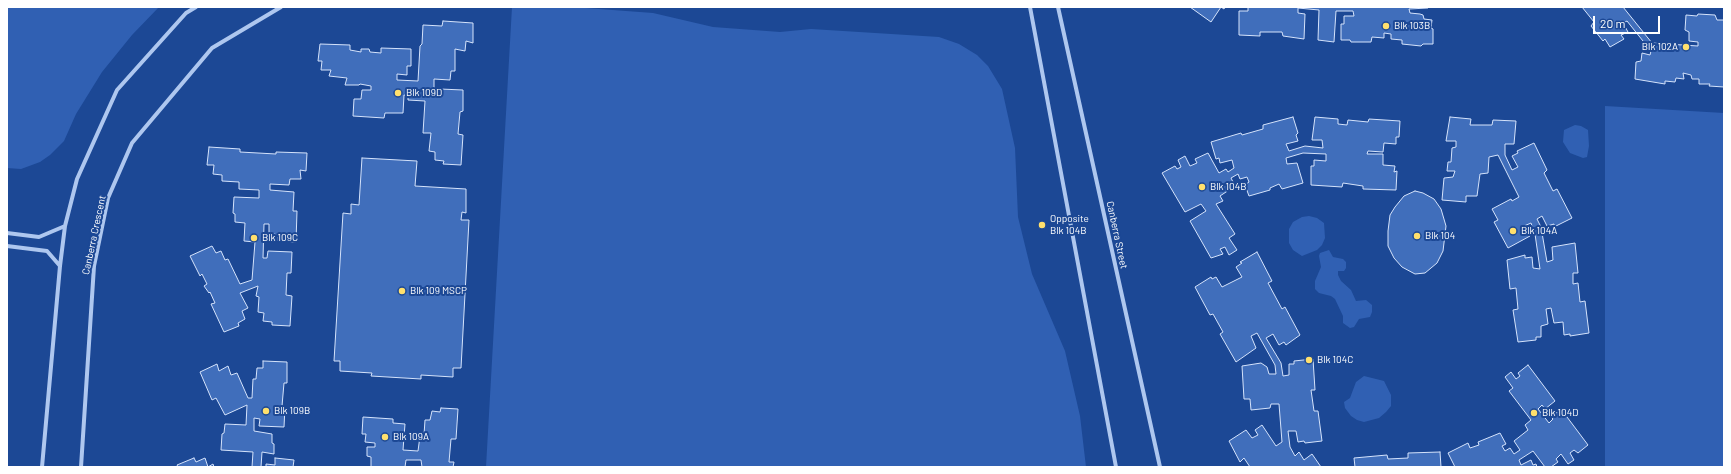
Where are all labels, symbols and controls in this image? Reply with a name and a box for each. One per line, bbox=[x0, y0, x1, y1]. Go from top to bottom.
scale bar bbox=[1595, 8, 1662, 34]
text: 20 m bbox=[1600, 16, 1626, 30]
place label: Blk 103B bbox=[1394, 20, 1430, 32]
marker: Blk 103B bbox=[1381, 21, 1391, 31]
place label: Blk 102A bbox=[1642, 41, 1678, 53]
marker: Blk 102A bbox=[1681, 42, 1691, 52]
place label: Blk 109D bbox=[406, 87, 442, 99]
marker: Blk 109D bbox=[393, 88, 403, 98]
place label: Blk 104B bbox=[1210, 181, 1247, 193]
marker: Blk 104B bbox=[1197, 182, 1207, 192]
street label: Canberra Crescent bbox=[80, 194, 108, 276]
street label: Canberra Street bbox=[1104, 200, 1130, 270]
place label: Opposite Blk 104B bbox=[1050, 213, 1089, 236]
marker: Opposite Blk 104B bbox=[1037, 220, 1047, 230]
place label: Blk 104A bbox=[1521, 225, 1557, 237]
marker: Blk 104A bbox=[1508, 226, 1518, 236]
place label: Blk 104 bbox=[1425, 230, 1455, 242]
marker: Blk 104 bbox=[1412, 231, 1422, 241]
place label: Blk 109C bbox=[262, 232, 298, 244]
marker: Blk 109C bbox=[249, 233, 259, 243]
place label: Blk 109 MSCP bbox=[410, 285, 467, 297]
marker: Blk 109 MSCP bbox=[397, 286, 407, 296]
place label: Blk 104C bbox=[1317, 354, 1353, 366]
marker: Blk 104C bbox=[1304, 355, 1314, 365]
place label: Blk 109B bbox=[274, 405, 310, 417]
marker: Blk 109B bbox=[261, 406, 271, 416]
place label: Blk 104D bbox=[1542, 407, 1578, 419]
marker: Blk 104D bbox=[1529, 408, 1539, 418]
place label: Blk 109A bbox=[393, 431, 429, 443]
marker: Blk 109A bbox=[380, 432, 390, 442]

